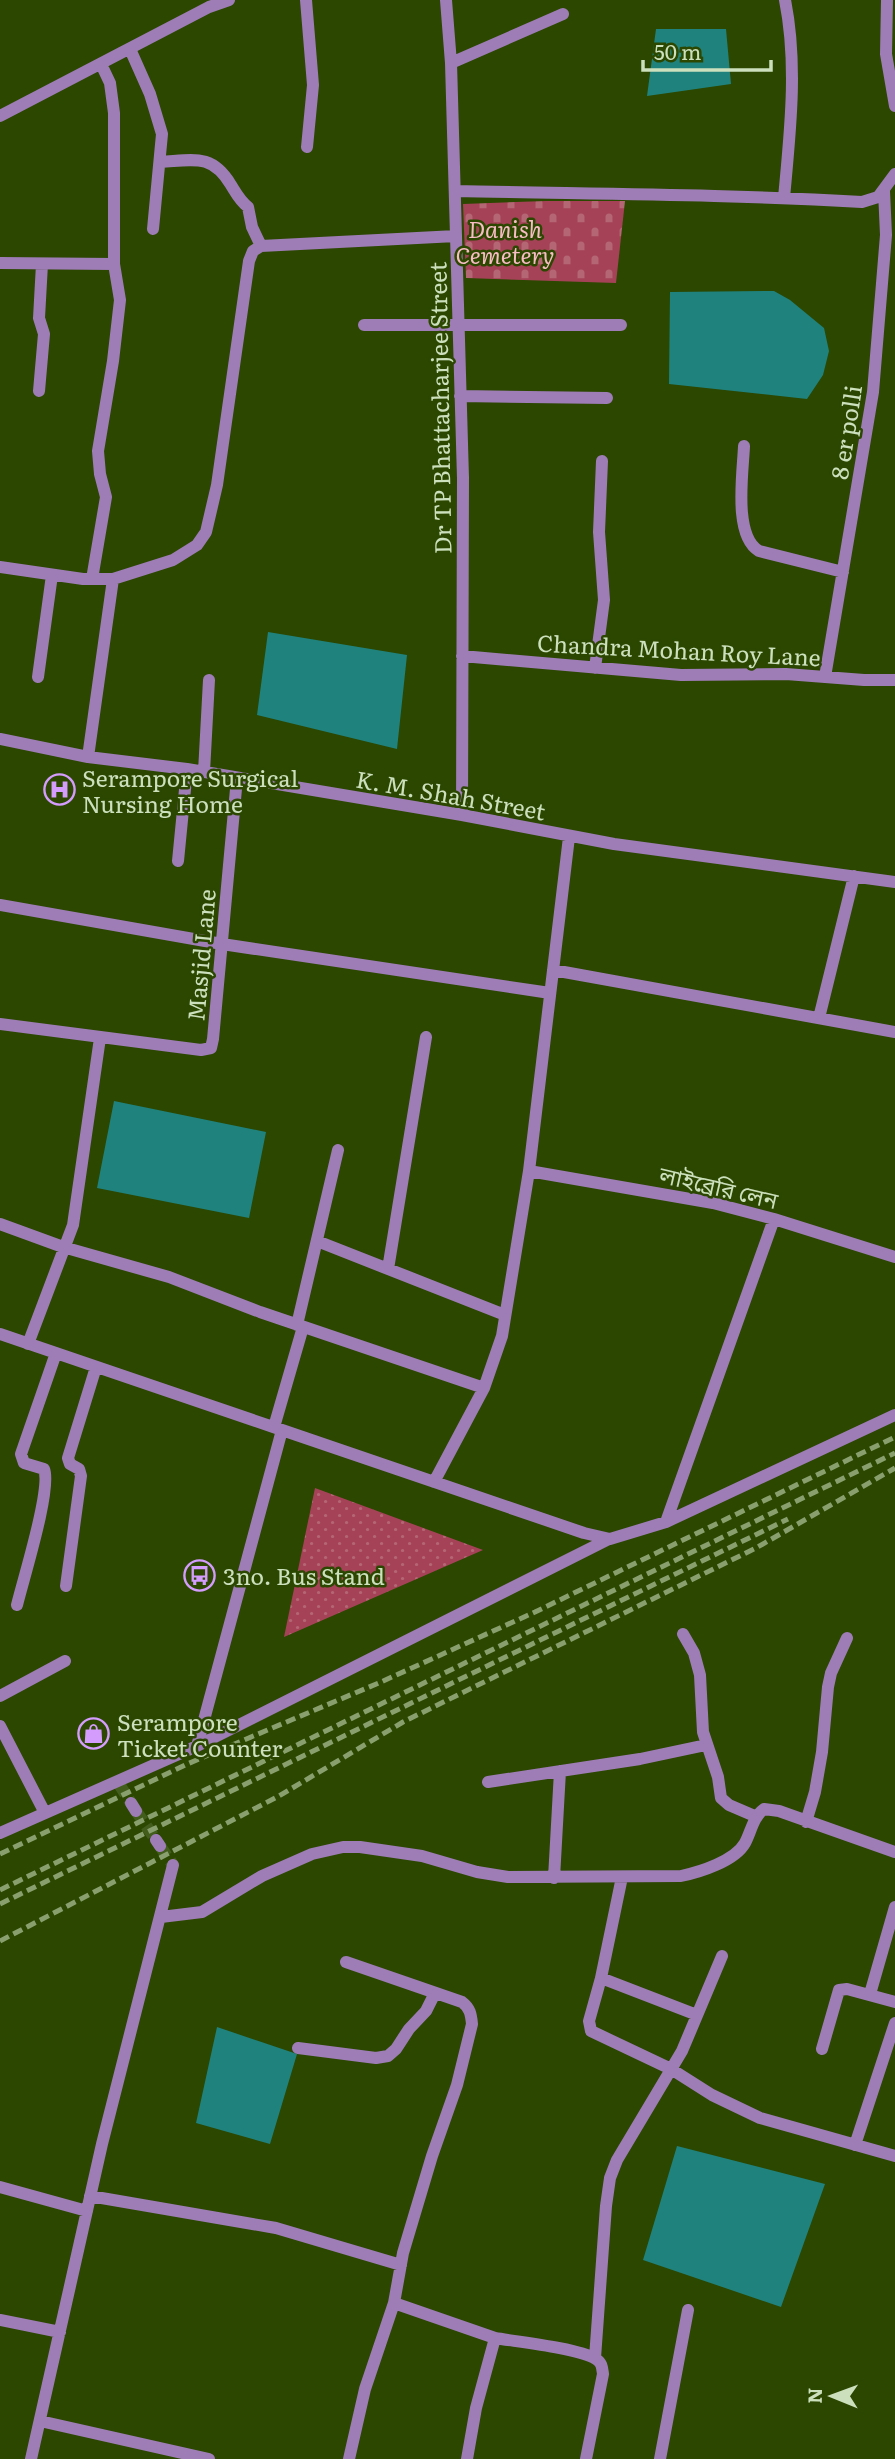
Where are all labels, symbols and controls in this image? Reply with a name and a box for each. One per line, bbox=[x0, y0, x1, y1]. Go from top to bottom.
scale bar bbox=[643, 28, 771, 72]
text: 50 m bbox=[654, 35, 701, 66]
park label: Danish Cemetery bbox=[456, 211, 555, 271]
street label: Dr TP Bhattacharjee Street bbox=[419, 261, 459, 554]
street label: 8 er polli bbox=[821, 382, 869, 482]
street label: Chandra Mohan Roy Lane bbox=[536, 625, 822, 673]
place label: Serampore Surgical Nursing Home bbox=[82, 760, 299, 820]
street label: K. M. Shah Street bbox=[354, 761, 549, 828]
hospital icon: Serampore Surgical Nursing Home bbox=[42, 773, 76, 807]
street label: Masjid Lane bbox=[177, 887, 223, 1022]
street label: লাইব্রেরি লেন bbox=[656, 1156, 783, 1216]
bus stop icon: 3no. Bus Stand bbox=[183, 1558, 217, 1592]
place label: 3no. Bus Stand bbox=[223, 1558, 385, 1592]
place label: Serampore Ticket Counter bbox=[117, 1704, 282, 1764]
shop icon: Serampore Ticket Counter bbox=[77, 1717, 111, 1751]
north arrow bbox=[797, 2361, 867, 2431]
text: N bbox=[800, 2387, 828, 2404]

